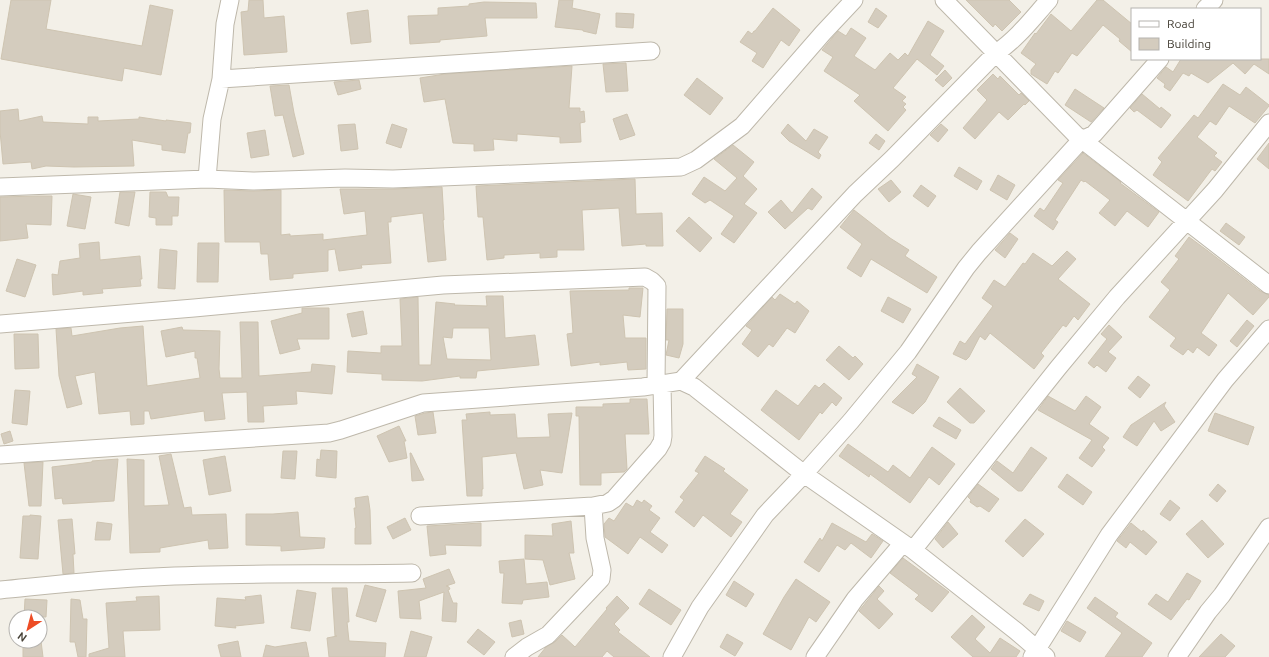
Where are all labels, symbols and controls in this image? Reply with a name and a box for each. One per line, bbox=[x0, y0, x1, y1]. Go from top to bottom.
legend bbox=[1131, 8, 1261, 60]
text: Road bbox=[1167, 17, 1195, 30]
text: Building bbox=[1167, 37, 1211, 50]
north arrow bbox=[8, 609, 48, 649]
text: N bbox=[15, 630, 29, 644]

